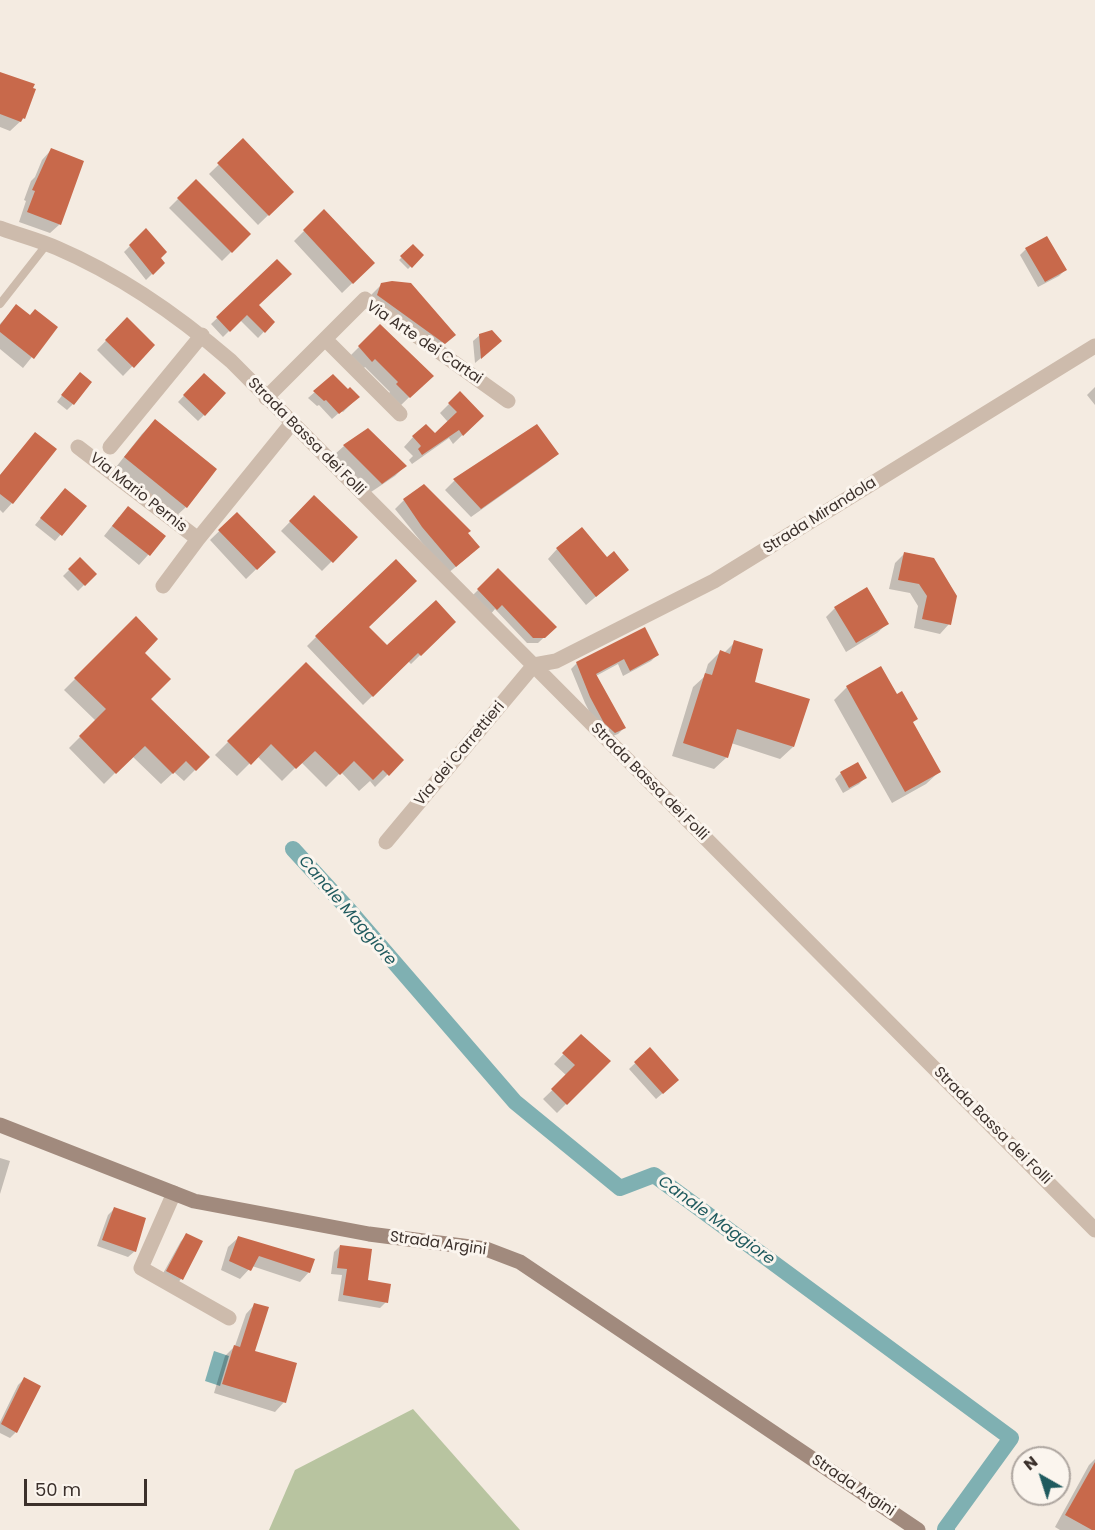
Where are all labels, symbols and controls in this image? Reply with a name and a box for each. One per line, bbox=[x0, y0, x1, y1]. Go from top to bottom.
street label: Via Arte dei Cartai bbox=[363, 297, 485, 389]
street label: Strada Bassa dei Folli bbox=[243, 374, 369, 500]
street label: Via Mario Pernis bbox=[86, 449, 190, 537]
street label: Strada Mirandola bbox=[760, 474, 880, 558]
street label: Via dei Carrettieri bbox=[411, 698, 509, 810]
street label: Strada Bassa dei Folli bbox=[586, 719, 712, 845]
water label: Canale Maggiore bbox=[294, 852, 400, 970]
street label: Strada Bassa dei Folli bbox=[929, 1063, 1055, 1189]
water label: Canale Maggiore bbox=[654, 1172, 778, 1270]
street label: Strada Argini bbox=[389, 1228, 487, 1260]
north arrow bbox=[1011, 1446, 1071, 1506]
text: N bbox=[1019, 1450, 1043, 1476]
street label: Strada Argini bbox=[808, 1451, 898, 1521]
scale bar bbox=[27, 1467, 150, 1505]
text: 50 m bbox=[35, 1477, 81, 1502]

